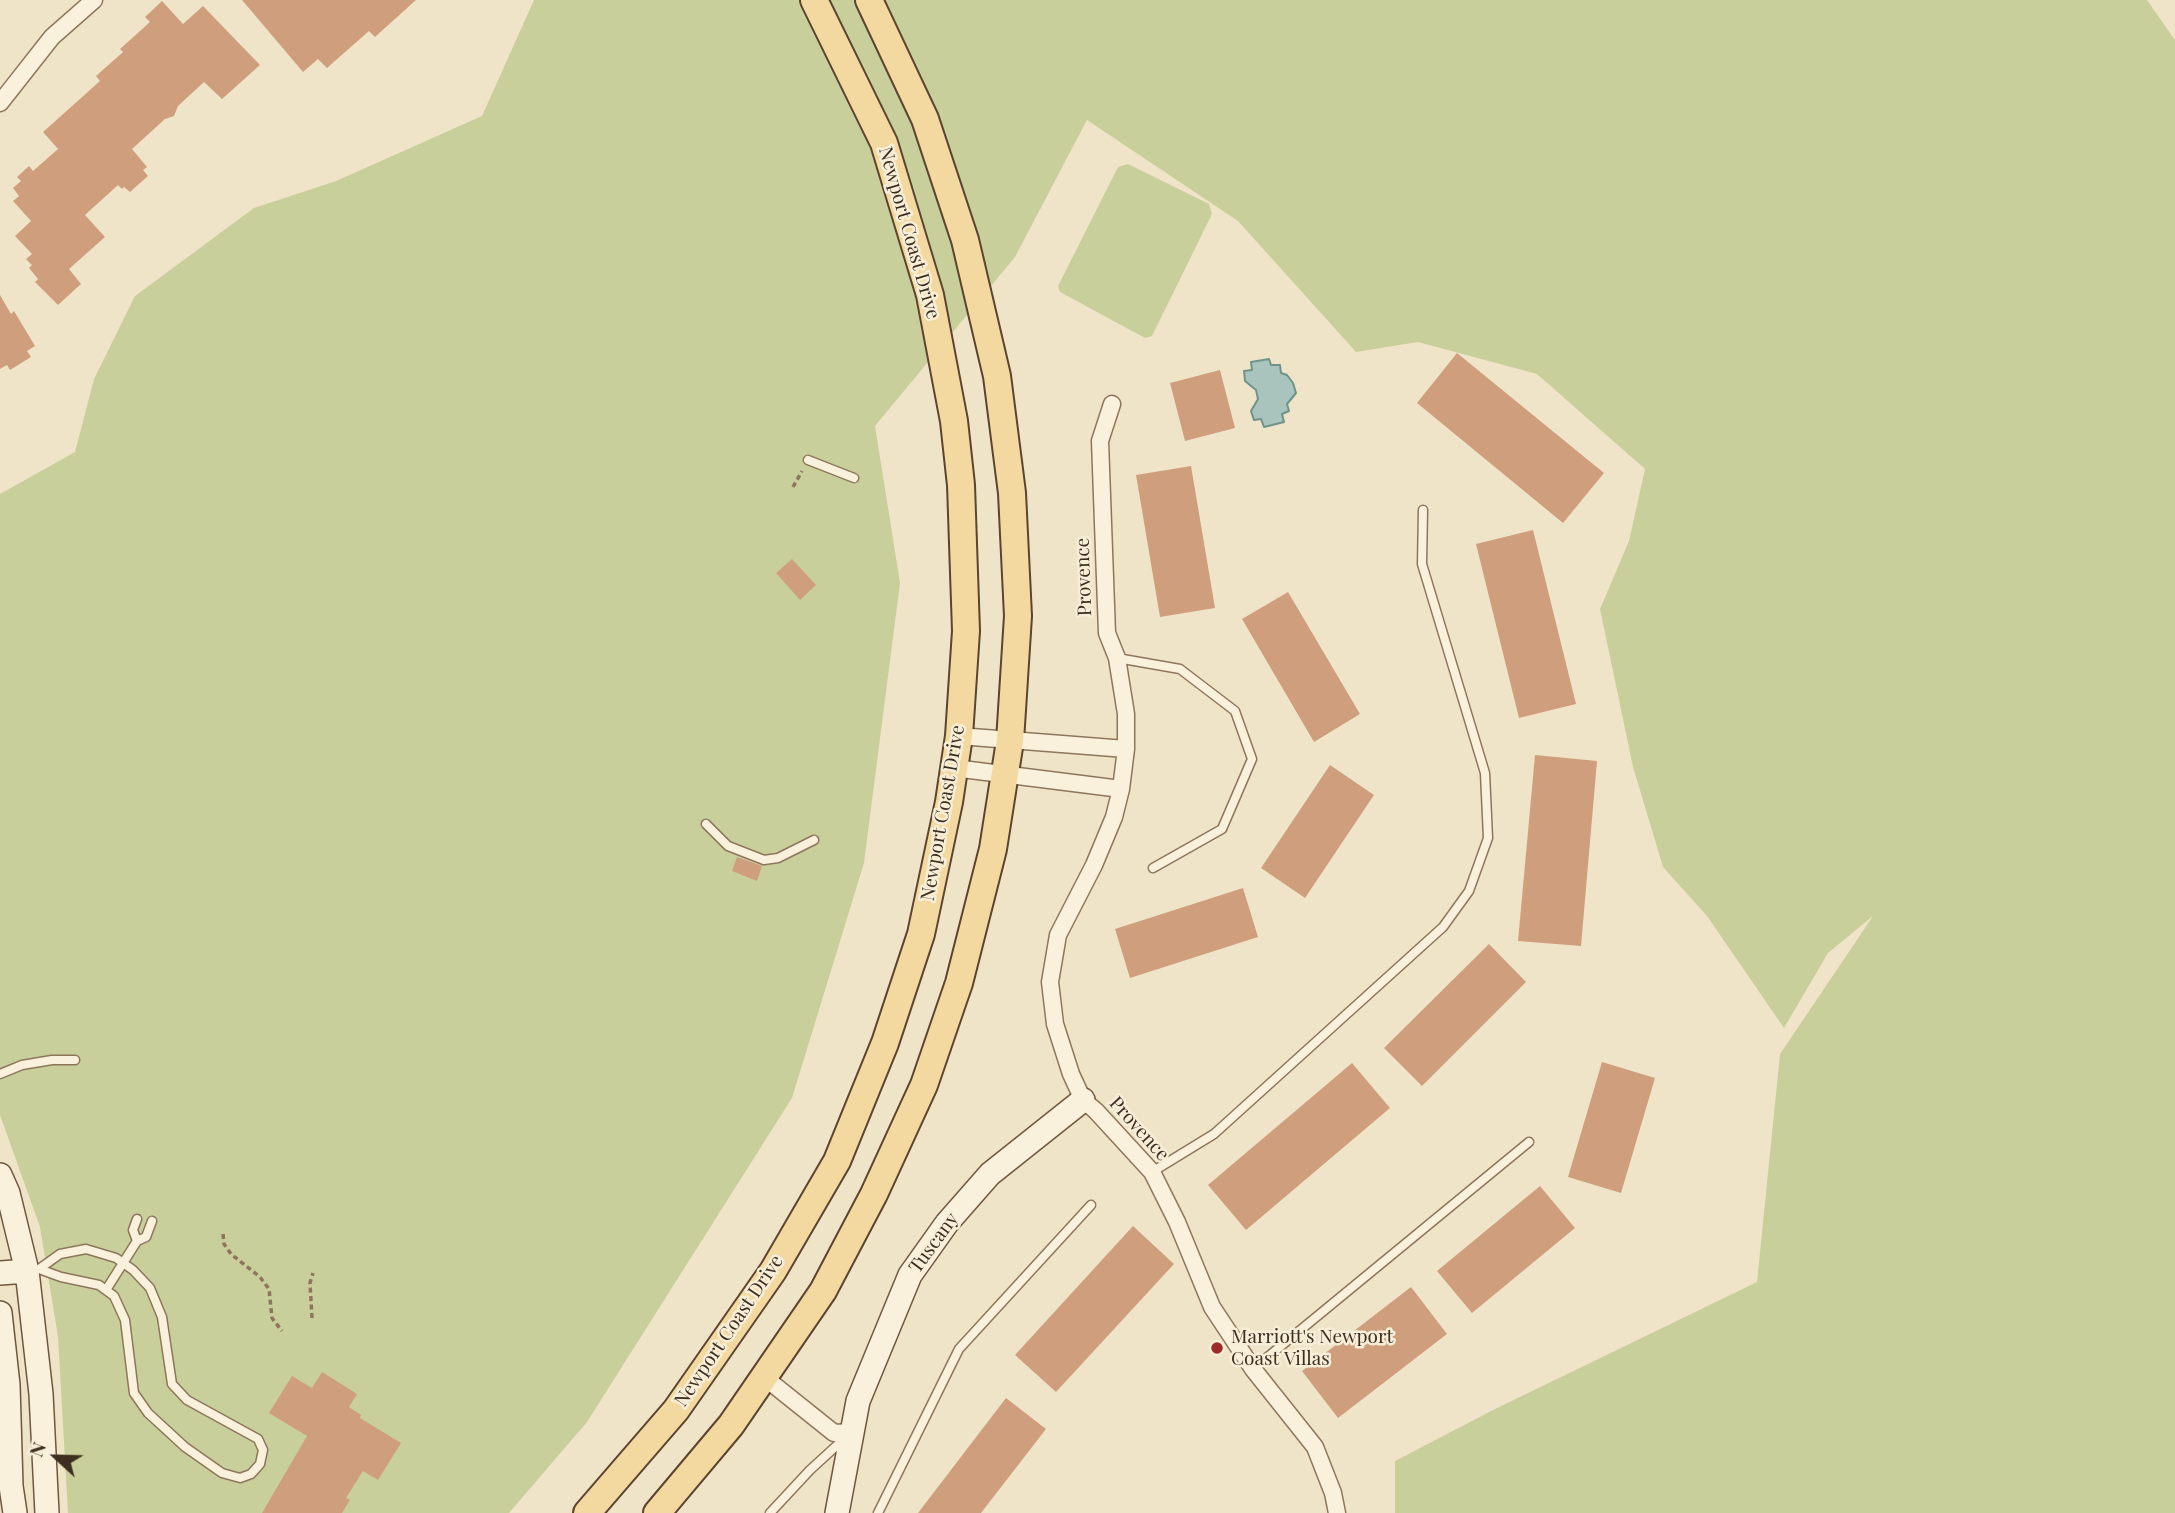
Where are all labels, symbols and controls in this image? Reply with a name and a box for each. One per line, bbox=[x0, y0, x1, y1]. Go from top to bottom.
street label: Newport Coast Drive bbox=[874, 144, 944, 322]
street label: Provence bbox=[1071, 537, 1097, 617]
street label: Newport Coast Drive bbox=[916, 723, 970, 903]
street label: Provence bbox=[1104, 1092, 1174, 1166]
street label: Tuscany bbox=[904, 1208, 964, 1278]
street label: Newport Coast Drive bbox=[670, 1251, 788, 1411]
place label: Marriott's Newport Coast Villas bbox=[1231, 1326, 1393, 1370]
marker: Marriott's Newport Coast Villas bbox=[1209, 1340, 1225, 1356]
north arrow bbox=[21, 1422, 91, 1492]
text: N bbox=[22, 1438, 51, 1460]

